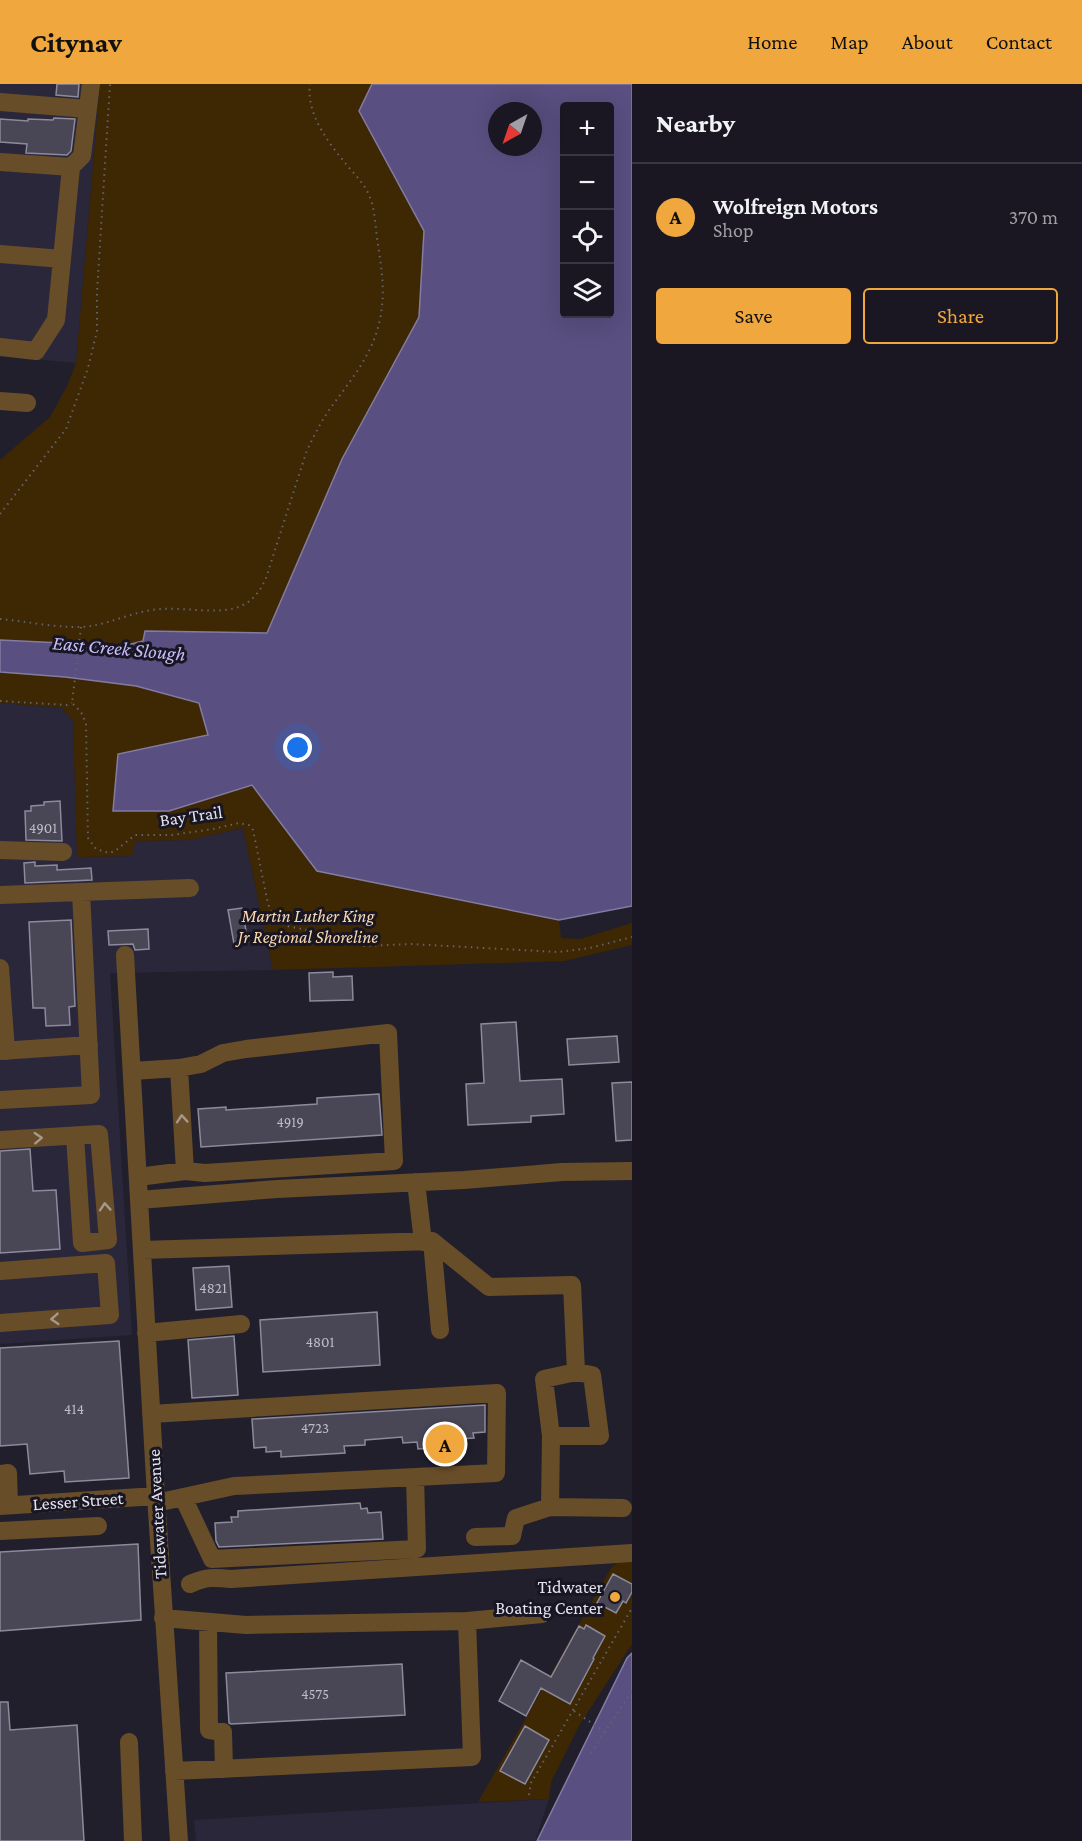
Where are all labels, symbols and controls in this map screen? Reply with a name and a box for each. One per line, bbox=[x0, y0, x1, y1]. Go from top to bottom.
text: Citynav bbox=[30, 27, 122, 58]
text: Home bbox=[747, 30, 797, 54]
text: Map bbox=[830, 30, 869, 54]
text: About bbox=[902, 30, 953, 54]
text: Contact bbox=[986, 30, 1052, 54]
north arrow bbox=[488, 102, 542, 156]
map controls bbox=[560, 102, 614, 318]
button: + bbox=[560, 102, 614, 156]
text: Nearby bbox=[656, 109, 735, 138]
button: − bbox=[560, 156, 614, 210]
text: Wolfreign Motors bbox=[713, 194, 878, 219]
text: A bbox=[670, 206, 681, 228]
text: 370 m bbox=[1009, 206, 1058, 228]
button: locate bbox=[560, 210, 614, 264]
text: Shop bbox=[713, 219, 754, 241]
button: layers bbox=[560, 264, 614, 318]
button: Save bbox=[656, 288, 851, 344]
button: Share bbox=[863, 288, 1058, 344]
water label: East Creek Slough bbox=[52, 631, 186, 666]
your location bbox=[283, 733, 312, 762]
street label: Bay Trail bbox=[158, 802, 224, 830]
house number: 4901 bbox=[29, 820, 57, 836]
park label: Martin Luther King Jr Regional Shoreline bbox=[235, 906, 378, 947]
house number: 4919 bbox=[276, 1114, 304, 1130]
one-way arrow bbox=[176, 1115, 189, 1124]
one-way arrow bbox=[33, 1131, 42, 1144]
one-way arrow bbox=[99, 1203, 112, 1212]
house number: 4821 bbox=[199, 1280, 227, 1296]
one-way arrow bbox=[50, 1312, 59, 1325]
house number: 4801 bbox=[305, 1334, 335, 1350]
house number: 414 bbox=[64, 1401, 84, 1417]
house number: 4723 bbox=[301, 1420, 329, 1436]
pin: A bbox=[426, 1422, 464, 1466]
street label: Tidewater Avenue bbox=[144, 1449, 170, 1579]
street label: Lesser Street bbox=[32, 1488, 125, 1514]
place label: Tidwater Boating Center bbox=[495, 1577, 604, 1618]
marker: Tidwater Boating Center bbox=[608, 1590, 622, 1604]
house number: 4575 bbox=[301, 1686, 329, 1702]

